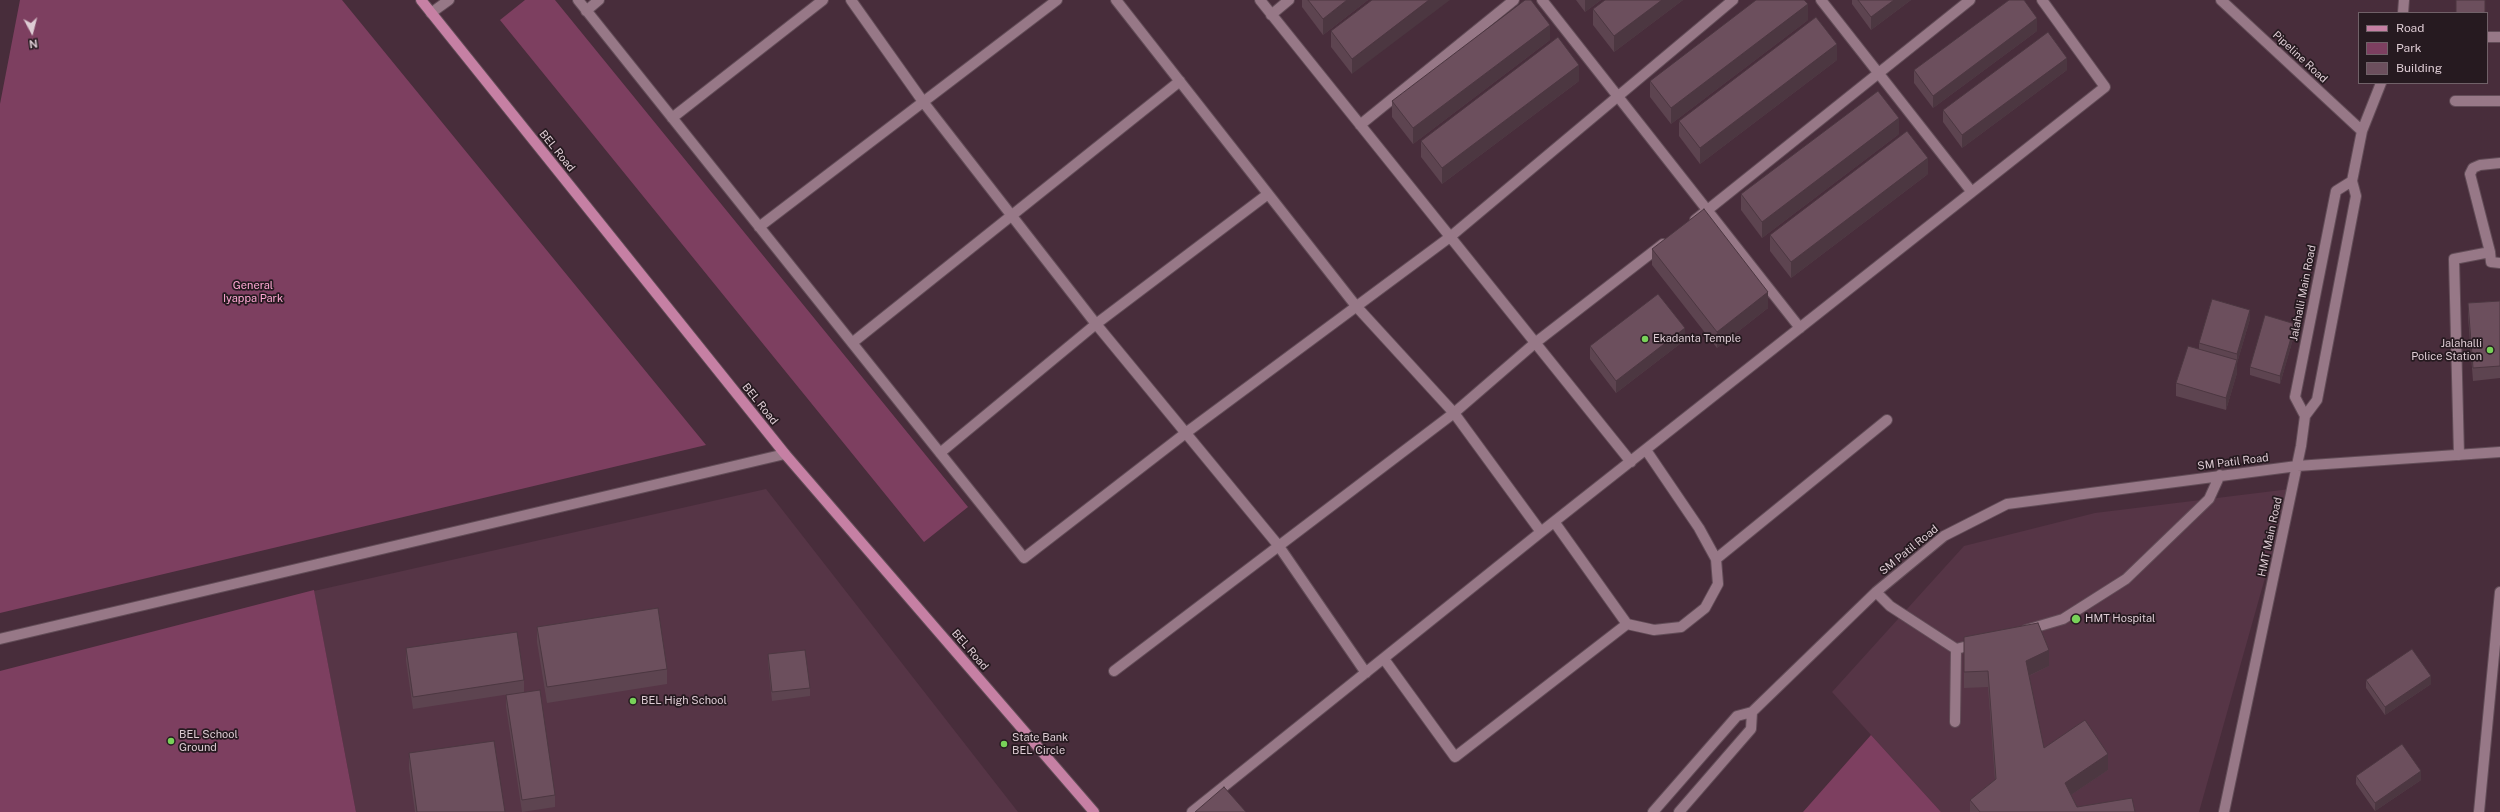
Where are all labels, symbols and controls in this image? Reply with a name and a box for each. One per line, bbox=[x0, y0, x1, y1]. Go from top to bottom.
north arrow bbox=[12, 12, 52, 52]
legend bbox=[2358, 12, 2488, 84]
text: Road bbox=[2396, 21, 2424, 35]
street label: Pipeline Road bbox=[2270, 28, 2330, 86]
text: N bbox=[28, 37, 38, 50]
text: Park bbox=[2396, 41, 2422, 55]
text: Building bbox=[2396, 61, 2442, 75]
street label: BEL Road bbox=[536, 128, 578, 174]
street label: Jalahalli Main Road bbox=[2287, 244, 2319, 342]
park label: General Iyappa Park bbox=[223, 279, 283, 305]
place label: Ekadanta Temple bbox=[1653, 332, 1741, 346]
marker: Ekadanta Temple bbox=[1640, 334, 1650, 344]
place label: Jalahalli Police Station bbox=[2411, 337, 2482, 363]
marker: Jalahalli Police Station bbox=[2485, 345, 2495, 355]
street label: BEL Road bbox=[739, 381, 781, 427]
street label: SM Patil Road bbox=[2197, 451, 2269, 473]
street label: HMT Main Road bbox=[2255, 496, 2285, 578]
street label: SM Patil Road bbox=[1877, 522, 1941, 578]
place label: HMT Hospital bbox=[2085, 612, 2155, 626]
marker: HMT Hospital bbox=[2070, 613, 2082, 625]
street label: BEL Road bbox=[949, 627, 991, 673]
place label: BEL High School bbox=[641, 694, 727, 708]
marker: BEL High School bbox=[628, 696, 638, 706]
place label: BEL School Ground bbox=[179, 728, 238, 754]
place label: State Bank BEL Circle bbox=[1012, 731, 1068, 757]
marker: BEL School Ground bbox=[166, 736, 176, 746]
marker: State Bank BEL Circle bbox=[999, 739, 1009, 749]

